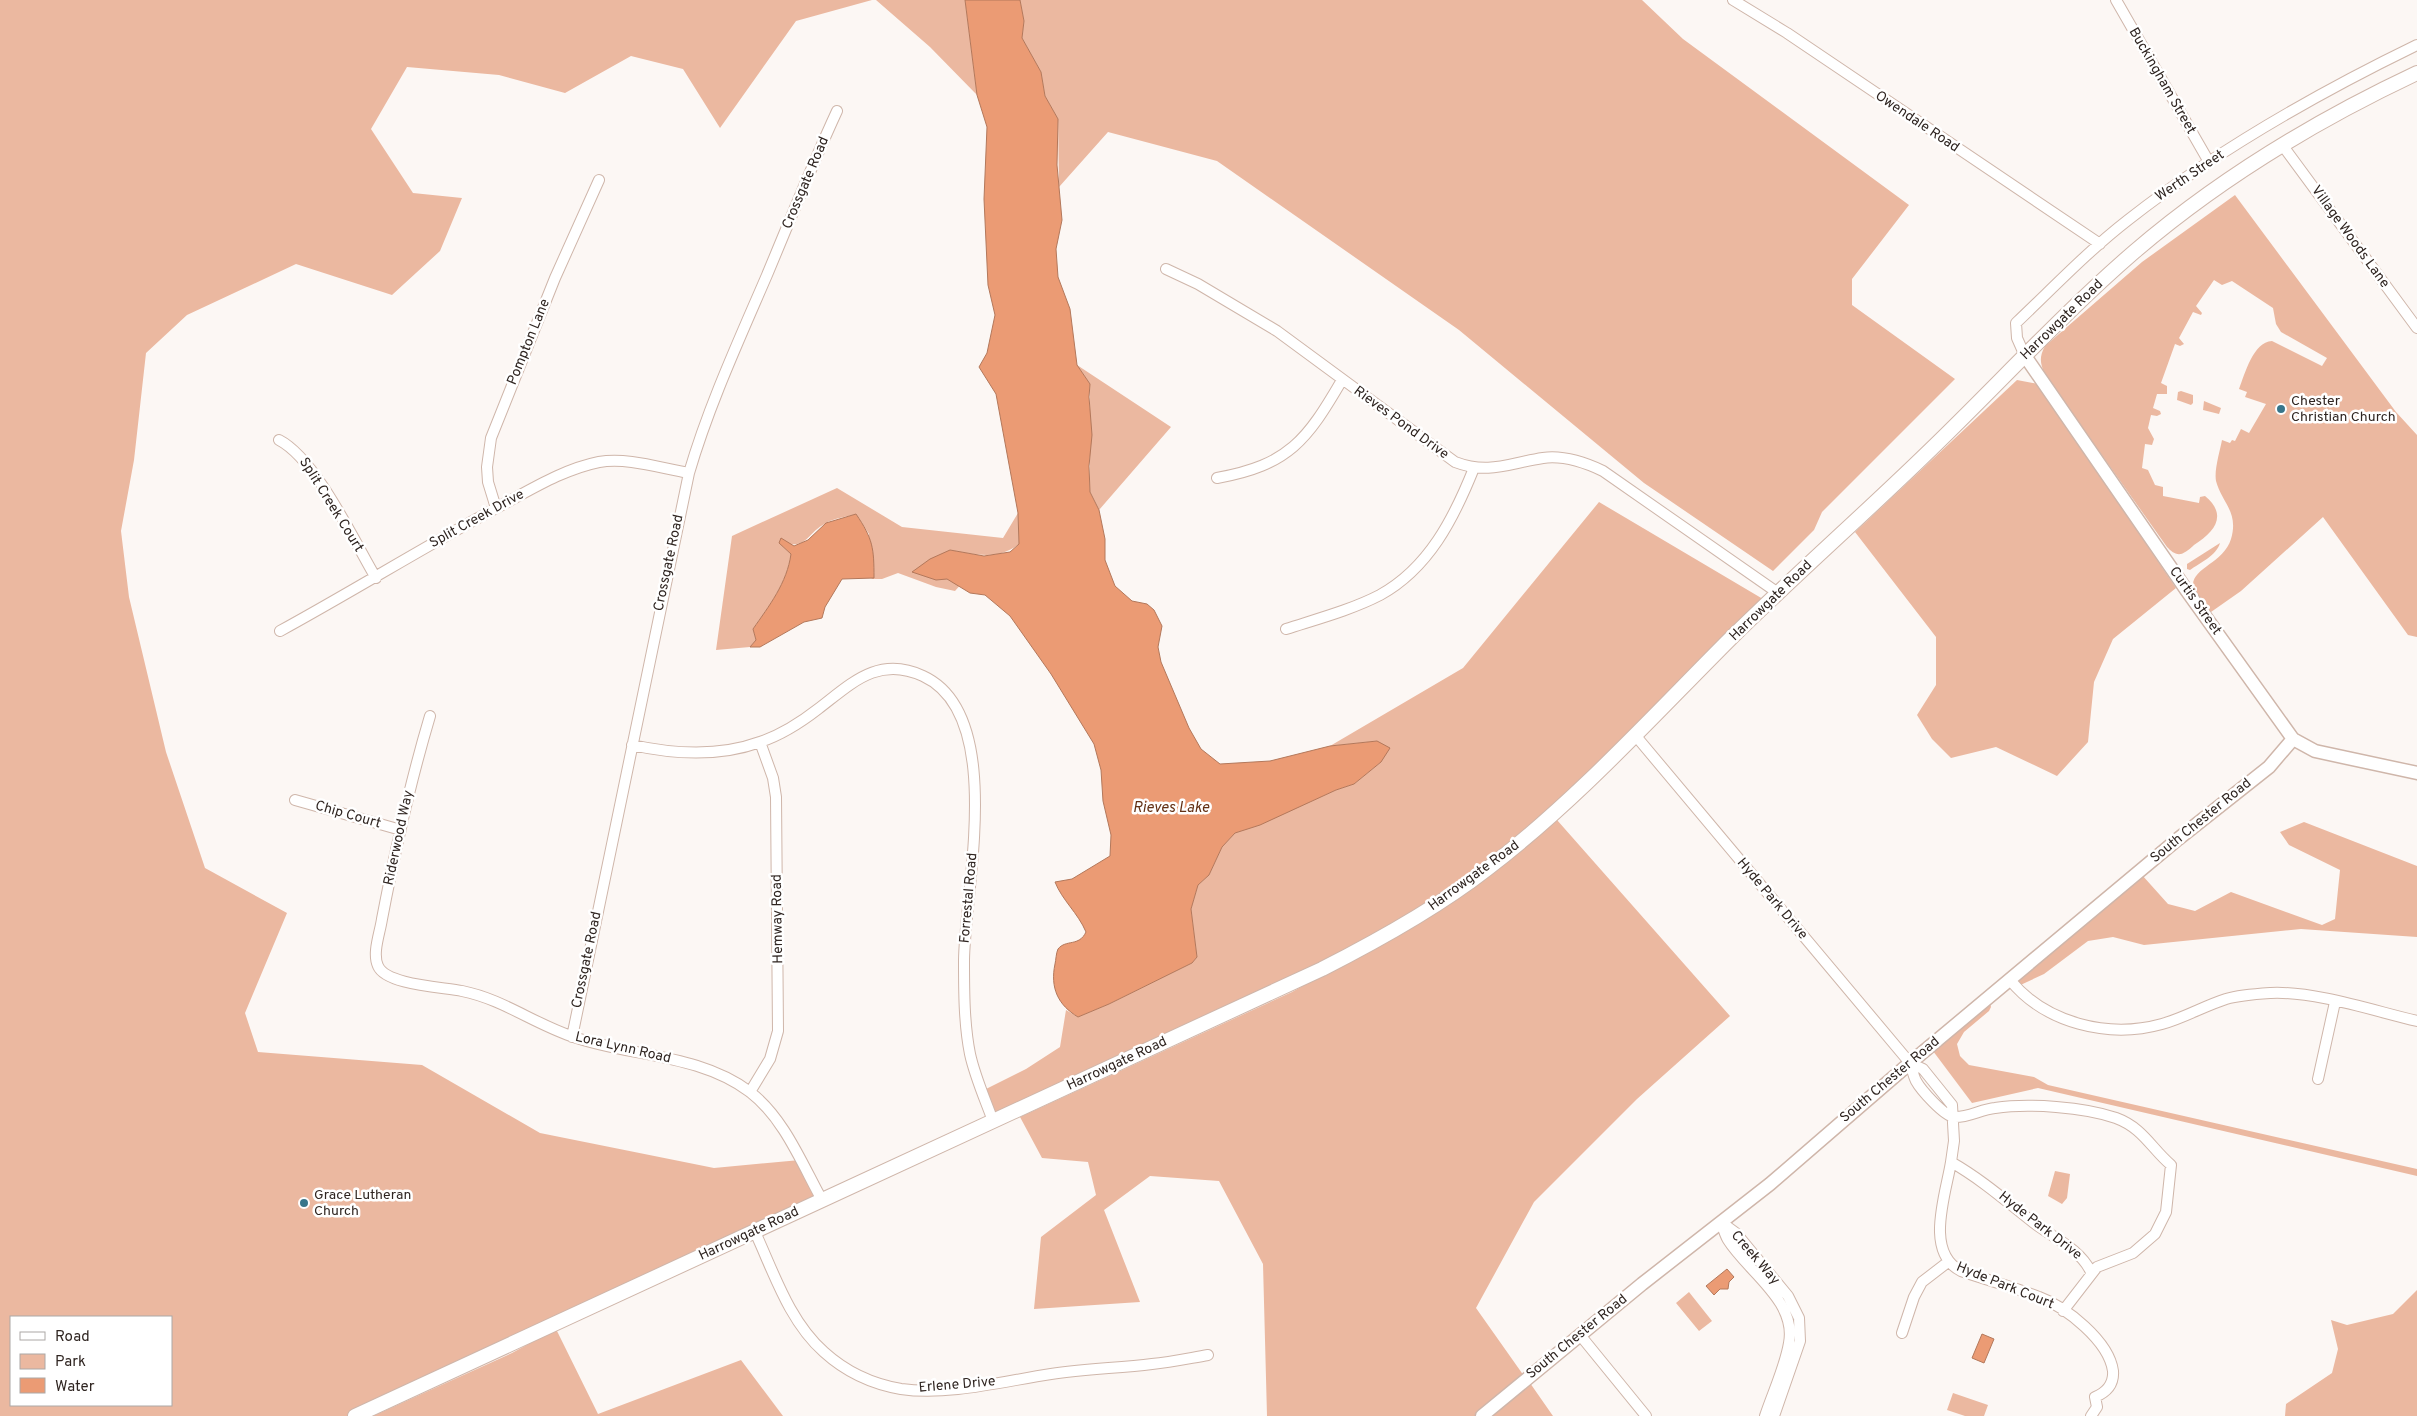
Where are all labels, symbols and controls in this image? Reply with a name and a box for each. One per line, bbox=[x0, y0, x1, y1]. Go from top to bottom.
street label: Buckingham Street bbox=[2125, 25, 2199, 137]
street label: Owendale Road bbox=[1872, 88, 1962, 156]
street label: Crossgate Road bbox=[779, 134, 833, 232]
street label: Werth Street bbox=[2152, 147, 2228, 205]
street label: Village Woods Lane bbox=[2307, 183, 2393, 291]
street label: Harrowgate Road bbox=[2017, 276, 2107, 364]
street label: Pompton Lane bbox=[504, 296, 554, 388]
street label: Rieves Pond Drive bbox=[1350, 383, 1452, 463]
place label: Chester Christian Church bbox=[2291, 393, 2396, 426]
marker: Chester Christian Church bbox=[2275, 403, 2287, 415]
street label: Split Creek Court bbox=[295, 455, 367, 555]
street label: Split Creek Drive bbox=[427, 486, 527, 552]
street label: Crossgate Road bbox=[650, 513, 688, 613]
street label: Harrowgate Road bbox=[1726, 557, 1816, 645]
street label: Curtis Street bbox=[2165, 563, 2225, 639]
street label: South Chester Road bbox=[2147, 775, 2255, 867]
street label: Riderwood Way bbox=[381, 789, 417, 887]
street label: Chip Court bbox=[313, 798, 383, 832]
water label: Rieves Lake bbox=[1133, 799, 1209, 818]
street label: Harrowgate Road bbox=[1425, 837, 1523, 915]
street label: Forrestal Road bbox=[957, 852, 981, 944]
street label: Hyde Park Drive bbox=[1733, 855, 1811, 943]
street label: Hemway Road bbox=[769, 874, 787, 964]
street label: Crossgate Road bbox=[568, 910, 606, 1010]
street label: Lora Lynn Road bbox=[573, 1029, 673, 1067]
street label: Harrowgate Road bbox=[1064, 1033, 1170, 1095]
street label: South Chester Road bbox=[1837, 1033, 1943, 1127]
place label: Grace Lutheran Church bbox=[314, 1187, 411, 1220]
street label: Hyde Park Drive bbox=[1995, 1188, 2085, 1264]
marker: Grace Lutheran Church bbox=[298, 1197, 310, 1209]
street label: Harrowgate Road bbox=[696, 1203, 802, 1265]
street label: Creek Way bbox=[1727, 1227, 1783, 1289]
street label: Hyde Park Court bbox=[1954, 1259, 2056, 1313]
street label: South Chester Road bbox=[1523, 1291, 1631, 1383]
legend bbox=[10, 1316, 172, 1406]
text: Road bbox=[55, 1328, 90, 1347]
text: Park bbox=[55, 1353, 86, 1372]
street label: Erlene Drive bbox=[918, 1373, 996, 1397]
text: Water bbox=[55, 1378, 95, 1397]

